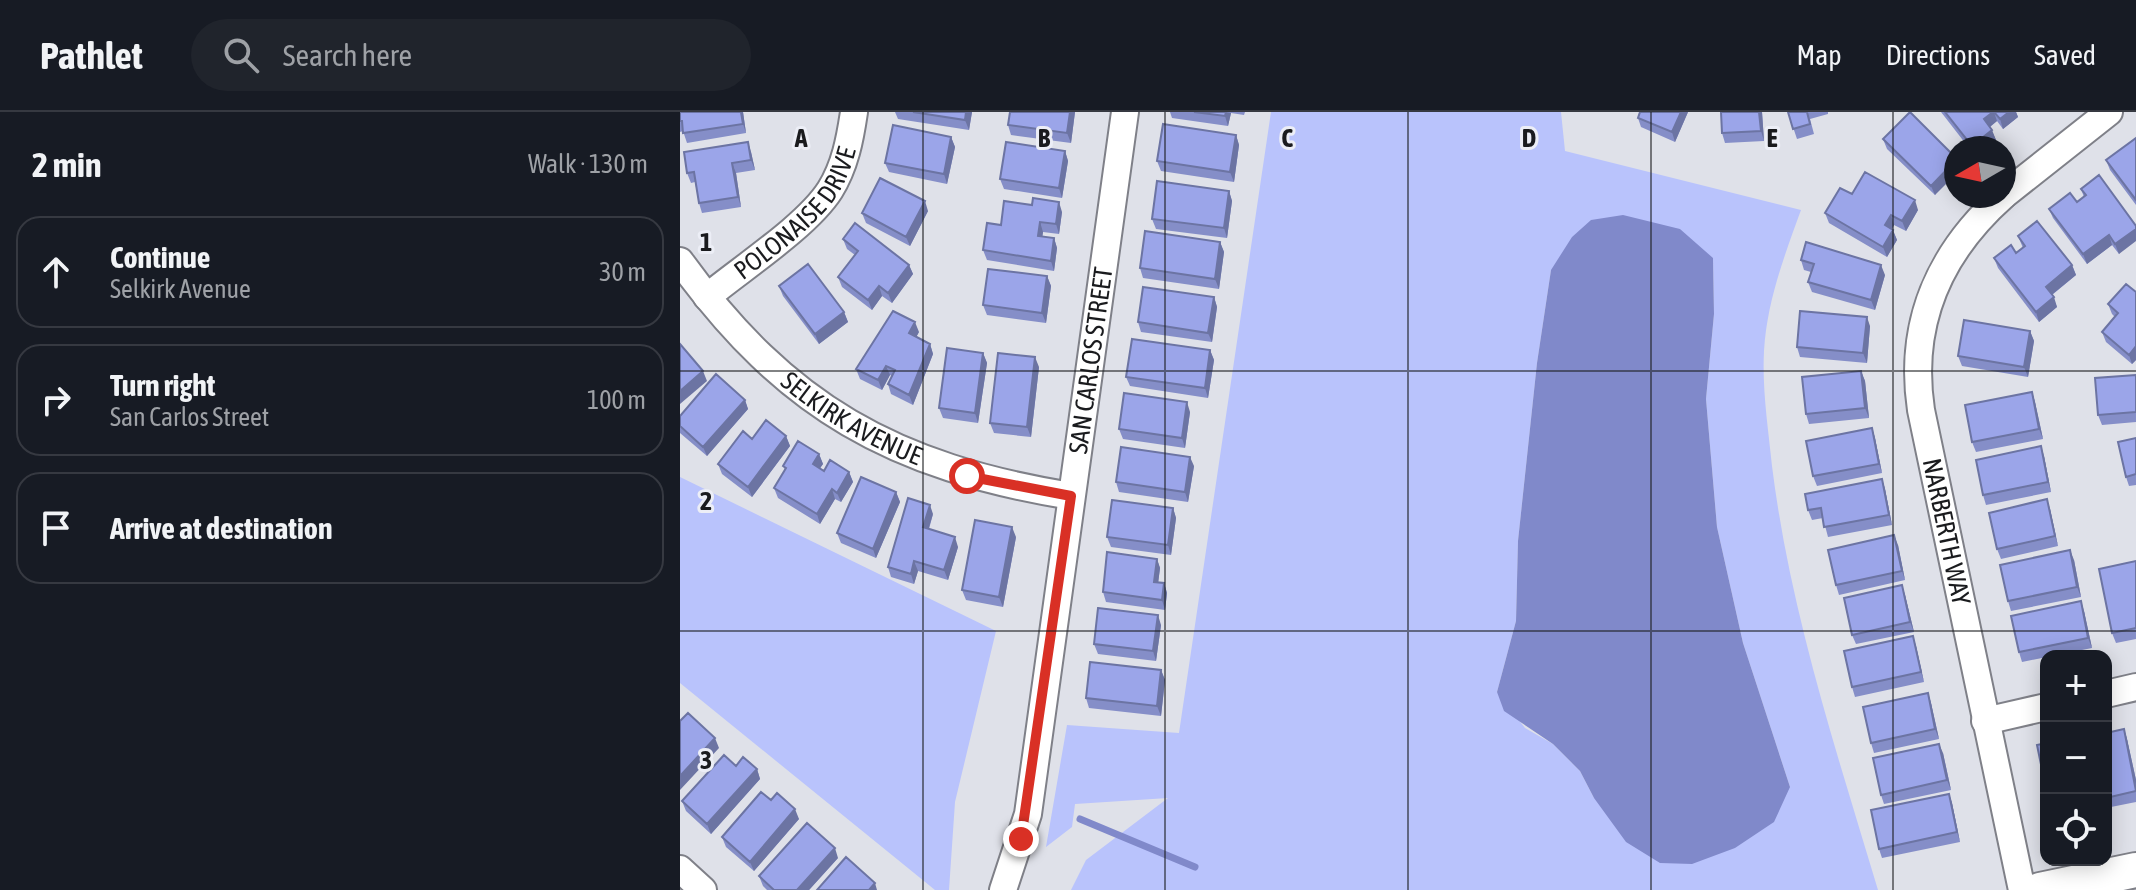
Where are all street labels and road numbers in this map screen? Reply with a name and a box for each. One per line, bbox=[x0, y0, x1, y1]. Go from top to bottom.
street label: POLONAISE DRIVE bbox=[720, 134, 856, 284]
street label: SAN CARLOS STREET bbox=[1063, 264, 1119, 456]
street label: SELKIRK AVENUE bbox=[775, 366, 926, 471]
street label: NARBERTH WAY bbox=[1917, 456, 1977, 608]

